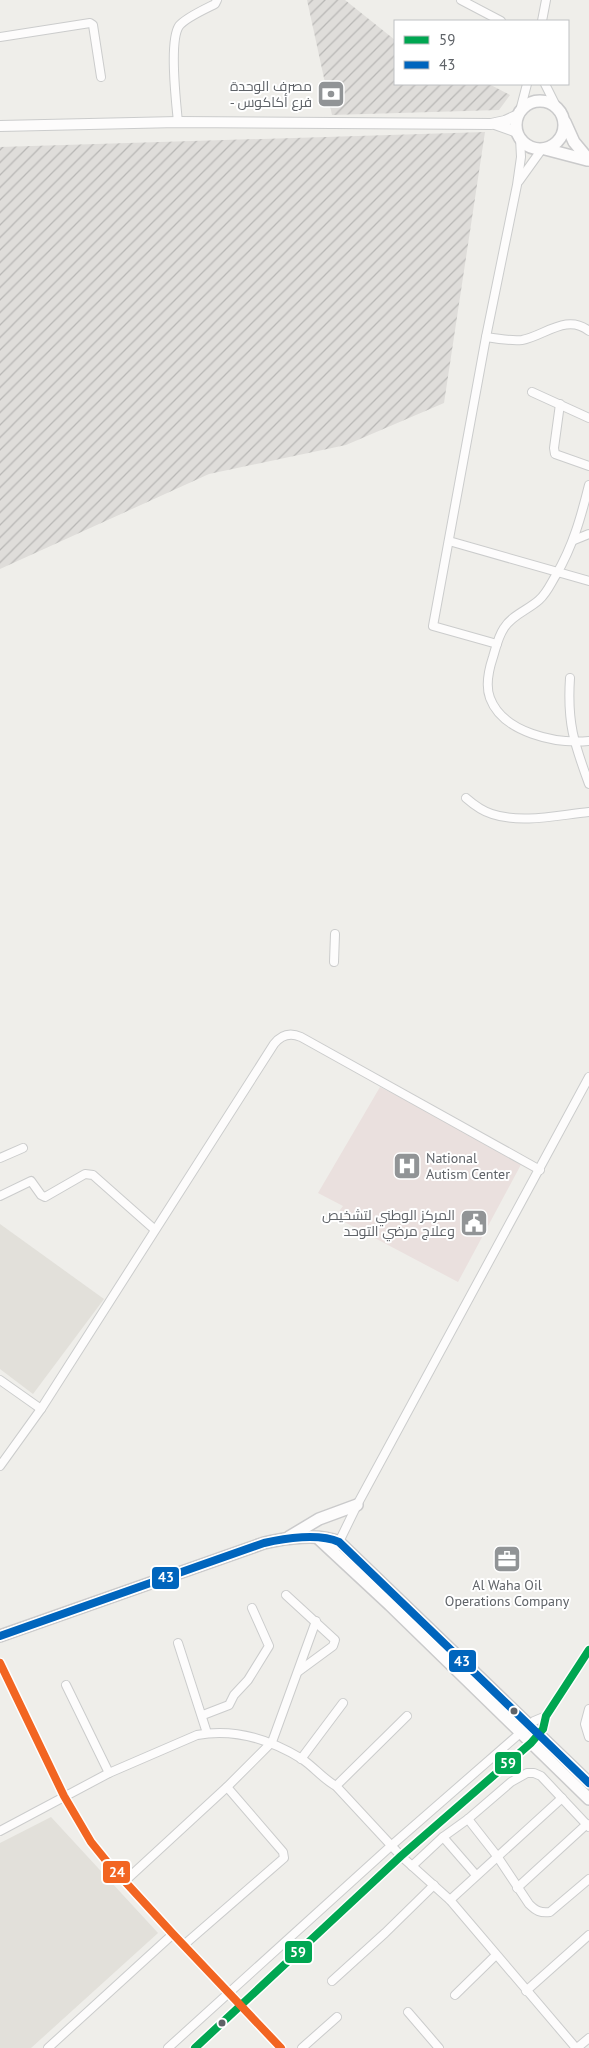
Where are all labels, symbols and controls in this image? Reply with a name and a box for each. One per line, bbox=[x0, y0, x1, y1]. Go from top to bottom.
legend bbox=[394, 20, 569, 85]
text: 59 bbox=[439, 30, 455, 49]
text: 43 bbox=[439, 55, 455, 74]
place label: مصرف الوحدة - فرع أكاكوس bbox=[230, 77, 312, 111]
bank icon: مصرف الوحدة - فرع أكاكوس bbox=[316, 79, 346, 109]
place label: National Autism Center bbox=[426, 1149, 510, 1183]
hospital icon: National Autism Center bbox=[392, 1151, 422, 1181]
place label: المركز الوطني لتشخيص وعلاج مرضي التوحد bbox=[322, 1206, 455, 1242]
public building icon: المركز الوطني لتشخيص وعلاج مرضي التوحد bbox=[459, 1208, 489, 1238]
office icon: Al Waha Oil Operations Company bbox=[492, 1544, 522, 1574]
line badge: 43 bbox=[151, 1566, 180, 1590]
text: 43 bbox=[158, 1568, 174, 1586]
place label: Al Waha Oil Operations Company bbox=[445, 1576, 570, 1610]
line badge: 43 bbox=[448, 1649, 477, 1673]
text: 43 bbox=[454, 1652, 470, 1670]
unlabelled marker bbox=[509, 1706, 519, 1716]
line badge: 59 bbox=[494, 1751, 522, 1775]
text: 59 bbox=[500, 1754, 516, 1772]
line badge: 24 bbox=[102, 1860, 131, 1884]
text: 24 bbox=[109, 1863, 125, 1881]
line badge: 59 bbox=[284, 1940, 313, 1964]
text: 59 bbox=[290, 1943, 306, 1961]
unlabelled marker bbox=[217, 2018, 227, 2028]

